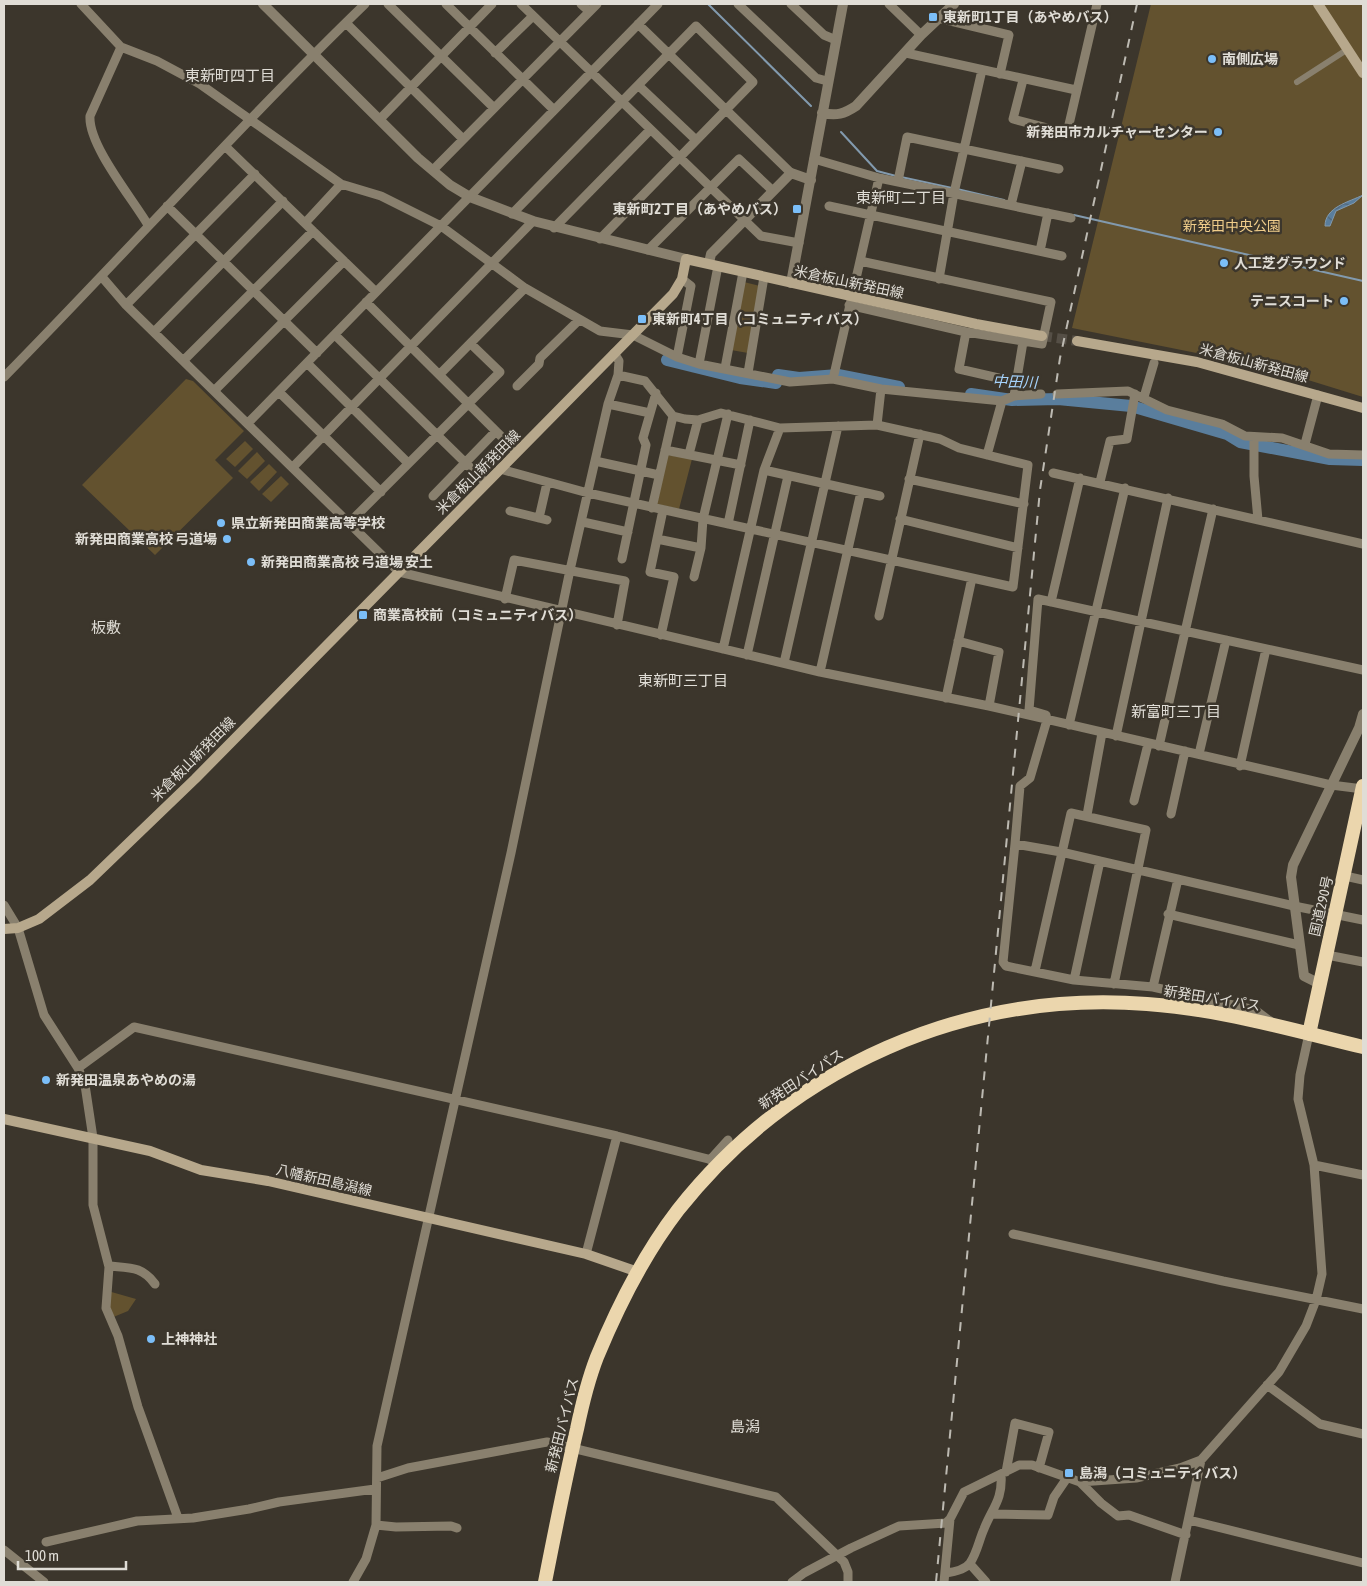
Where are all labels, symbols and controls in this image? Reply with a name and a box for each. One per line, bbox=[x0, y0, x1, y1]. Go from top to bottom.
place label: 東新町1丁目（あやめバス） bbox=[943, 9, 1118, 25]
marker: 東新町1丁目（あやめバス） bbox=[927, 11, 939, 23]
place label: 南側広場 bbox=[1222, 51, 1278, 67]
marker: 南側広場 bbox=[1206, 53, 1218, 65]
district label: 東新町四丁目 bbox=[185, 67, 275, 84]
place label: 新発田市カルチャーセンター bbox=[1026, 124, 1208, 140]
marker: 新発田市カルチャーセンター bbox=[1212, 126, 1224, 138]
district label: 東新町二丁目 bbox=[856, 189, 946, 206]
place label: 東新町2丁目（あやめバス） bbox=[612, 201, 787, 217]
marker: 東新町2丁目（あやめバス） bbox=[791, 203, 803, 215]
park label: 新発田中央公園 bbox=[1183, 218, 1281, 234]
place label: 人工芝グラウンド bbox=[1234, 255, 1346, 271]
marker: 人工芝グラウンド bbox=[1218, 257, 1230, 269]
street label: 米倉板山新発田線 bbox=[793, 263, 905, 301]
place label: テニスコート bbox=[1250, 293, 1334, 309]
marker: テニスコート bbox=[1338, 295, 1350, 307]
place label: 東新町4丁目（コミュニティバス） bbox=[652, 311, 868, 327]
marker: 東新町4丁目（コミュニティバス） bbox=[636, 313, 648, 325]
street label: 米倉板山新発田線 bbox=[1198, 341, 1310, 385]
water label: 中田川 bbox=[992, 372, 1040, 391]
street label: 米倉板山新発田線 bbox=[433, 427, 523, 517]
place label: 県立新発田商業高等学校 bbox=[231, 515, 385, 531]
marker: 県立新発田商業高等学校 bbox=[215, 517, 227, 529]
place label: 新発田商業高校 弓道場 bbox=[75, 531, 217, 547]
marker: 新発田商業高校 弓道場 bbox=[221, 533, 233, 545]
place label: 新発田商業高校 弓道場 安土 bbox=[261, 554, 433, 570]
marker: 新発田商業高校 弓道場 安土 bbox=[245, 556, 257, 568]
place label: 商業高校前（コミュニティバス） bbox=[373, 607, 582, 623]
marker: 商業高校前（コミュニティバス） bbox=[357, 609, 369, 621]
district label: 板敷 bbox=[91, 619, 121, 636]
district label: 東新町三丁目 bbox=[638, 672, 728, 689]
district label: 新富町三丁目 bbox=[1131, 703, 1221, 720]
street label: 米倉板山新発田線 bbox=[148, 714, 238, 804]
street label: 国道290号 bbox=[1306, 874, 1336, 938]
street label: 新発田バイパス bbox=[1162, 982, 1262, 1014]
street label: 新発田バイパス bbox=[756, 1046, 846, 1112]
place label: 新発田温泉あやめの湯 bbox=[56, 1072, 196, 1088]
marker: 新発田温泉あやめの湯 bbox=[40, 1074, 52, 1086]
street label: 八幡新田島潟線 bbox=[274, 1161, 374, 1199]
place label: 上神神社 bbox=[161, 1331, 217, 1347]
marker: 上神神社 bbox=[145, 1333, 157, 1345]
street label: 新発田バイパス bbox=[542, 1376, 582, 1474]
district label: 島潟 bbox=[730, 1418, 760, 1435]
place label: 島潟（コミュニティバス） bbox=[1079, 1465, 1246, 1481]
marker: 島潟（コミュニティバス） bbox=[1063, 1467, 1075, 1479]
scale bar bbox=[18, 1538, 125, 1570]
text: 100 m bbox=[25, 1547, 59, 1564]

